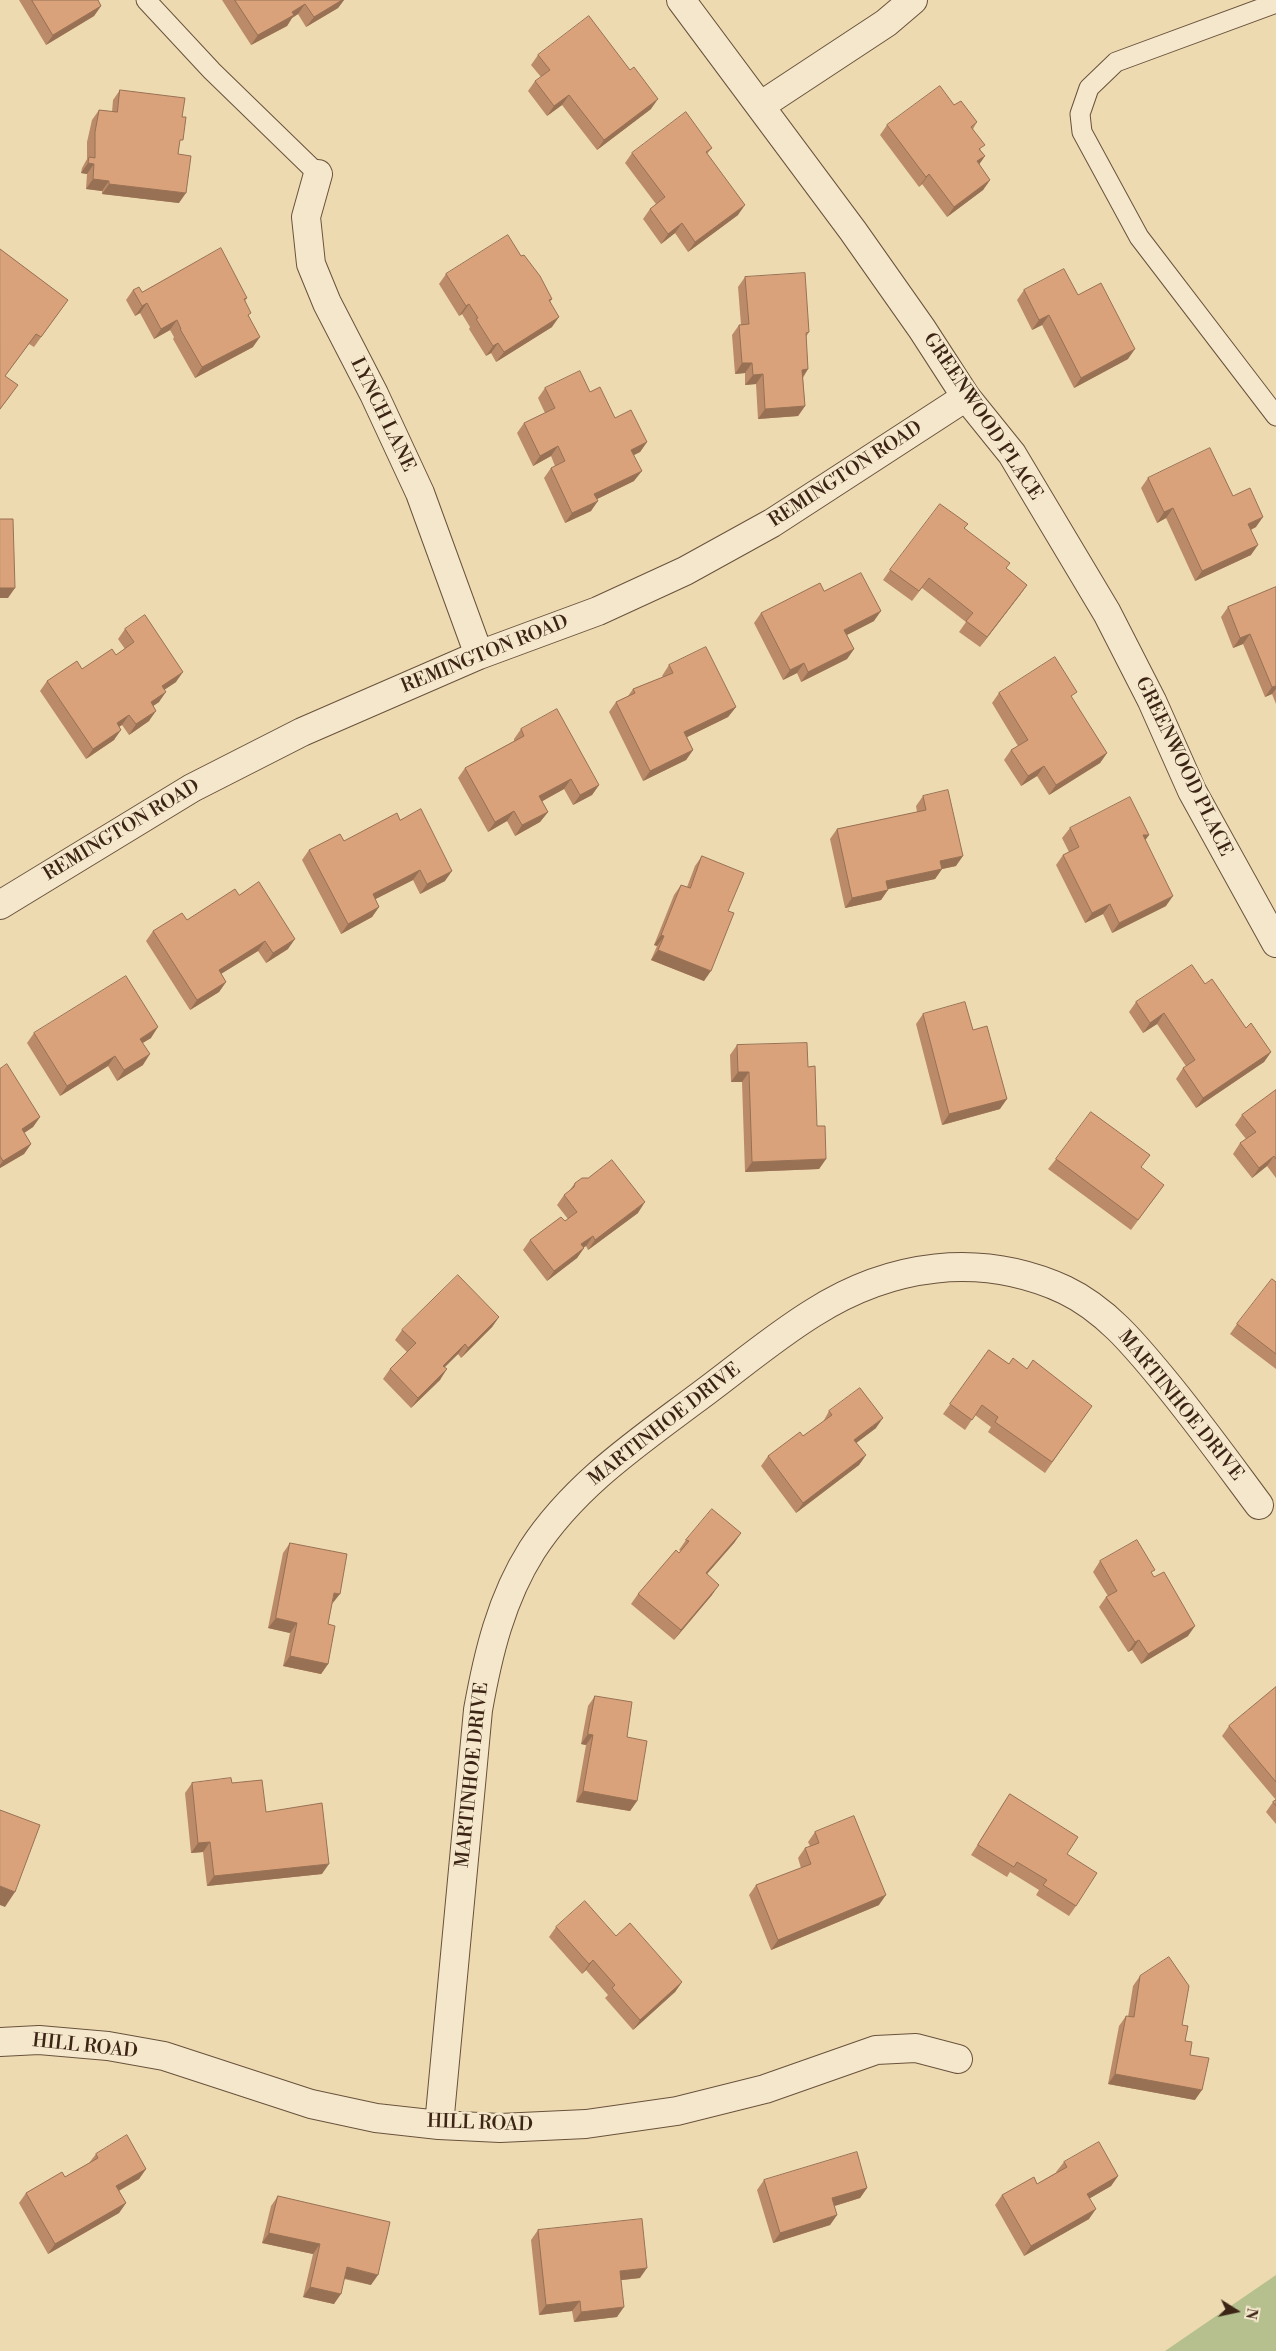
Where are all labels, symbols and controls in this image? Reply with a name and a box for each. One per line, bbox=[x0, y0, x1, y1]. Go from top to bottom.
street label: GREENWOOD PLACE bbox=[918, 329, 1046, 505]
street label: LYNCH LANE bbox=[345, 354, 419, 476]
street label: REMINGTON ROAD bbox=[765, 417, 927, 533]
street label: REMINGTON ROAD bbox=[398, 611, 572, 699]
street label: GREENWOOD PLACE bbox=[1130, 674, 1236, 860]
street label: REMINGTON ROAD bbox=[40, 775, 204, 887]
street label: MARTINHOE DRIVE bbox=[1112, 1326, 1248, 1486]
street label: MARTINHOE DRIVE bbox=[584, 1359, 746, 1491]
street label: MARTINHOE DRIVE bbox=[452, 1681, 494, 1869]
street label: HILL ROAD bbox=[31, 2030, 139, 2064]
street label: HILL ROAD bbox=[427, 2111, 533, 2137]
north arrow bbox=[1211, 2286, 1261, 2336]
text: N bbox=[1241, 2307, 1261, 2321]

